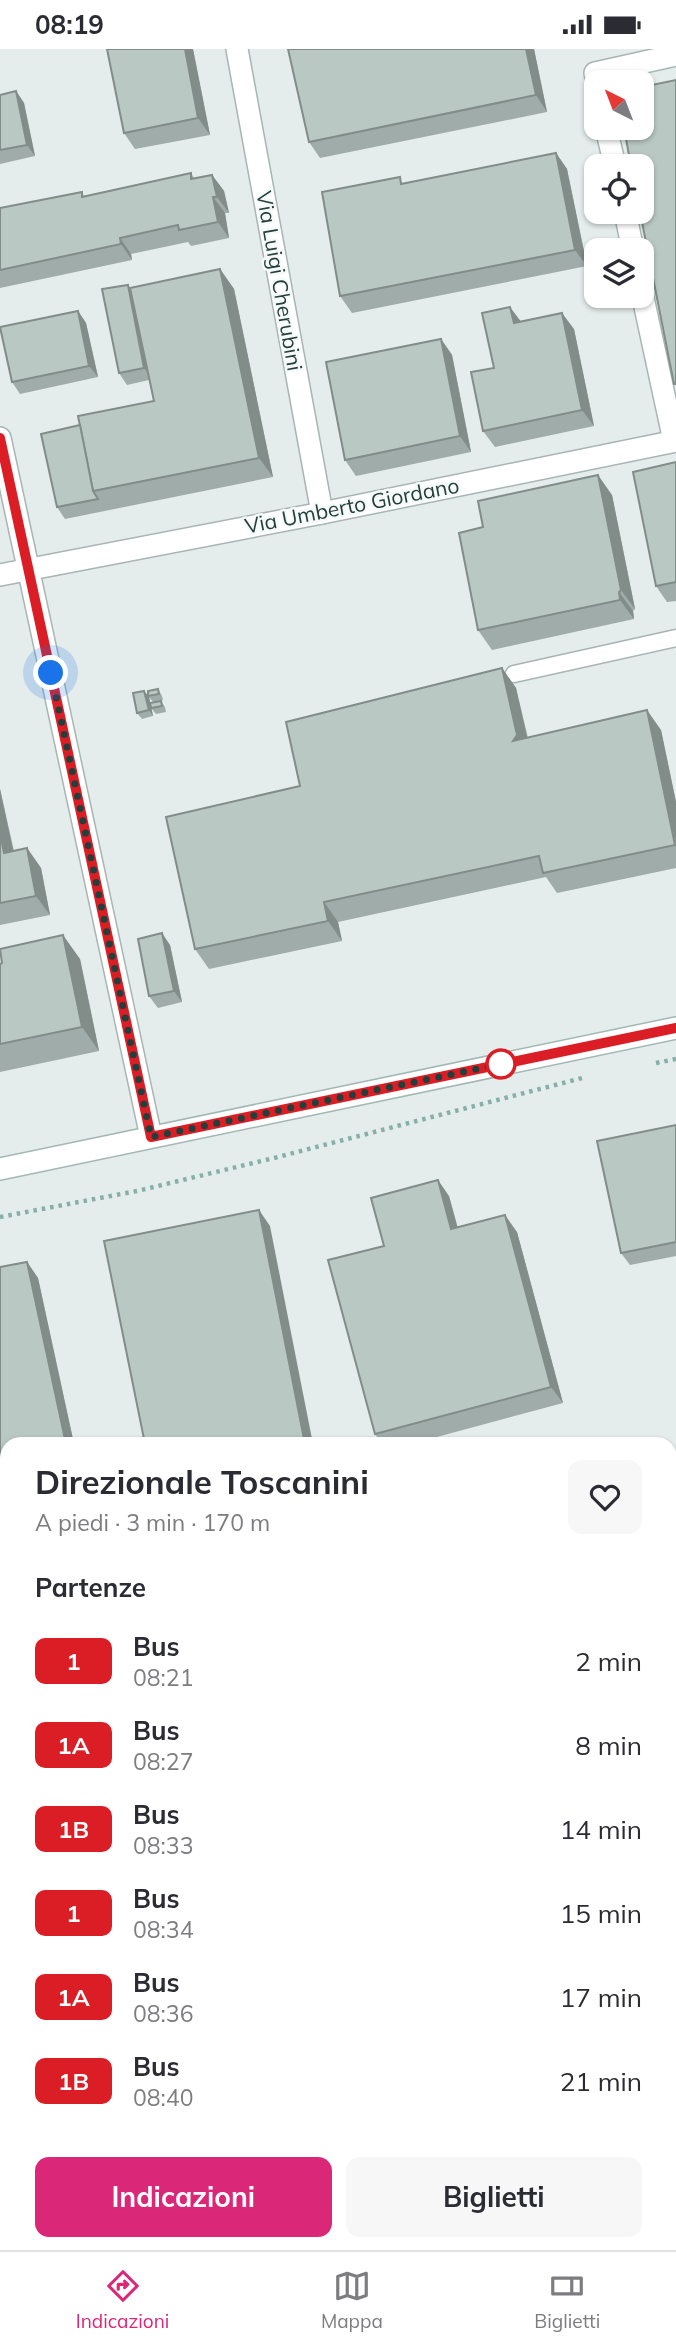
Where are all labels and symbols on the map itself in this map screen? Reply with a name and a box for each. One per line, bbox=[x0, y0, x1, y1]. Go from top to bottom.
north arrow bbox=[584, 70, 654, 140]
street label: Via Luigi Cherubini bbox=[251, 189, 309, 373]
street label: Via Umberto Giordano bbox=[242, 471, 461, 539]
your location bbox=[33, 655, 68, 690]
unlabelled marker bbox=[486, 1049, 516, 1079]

